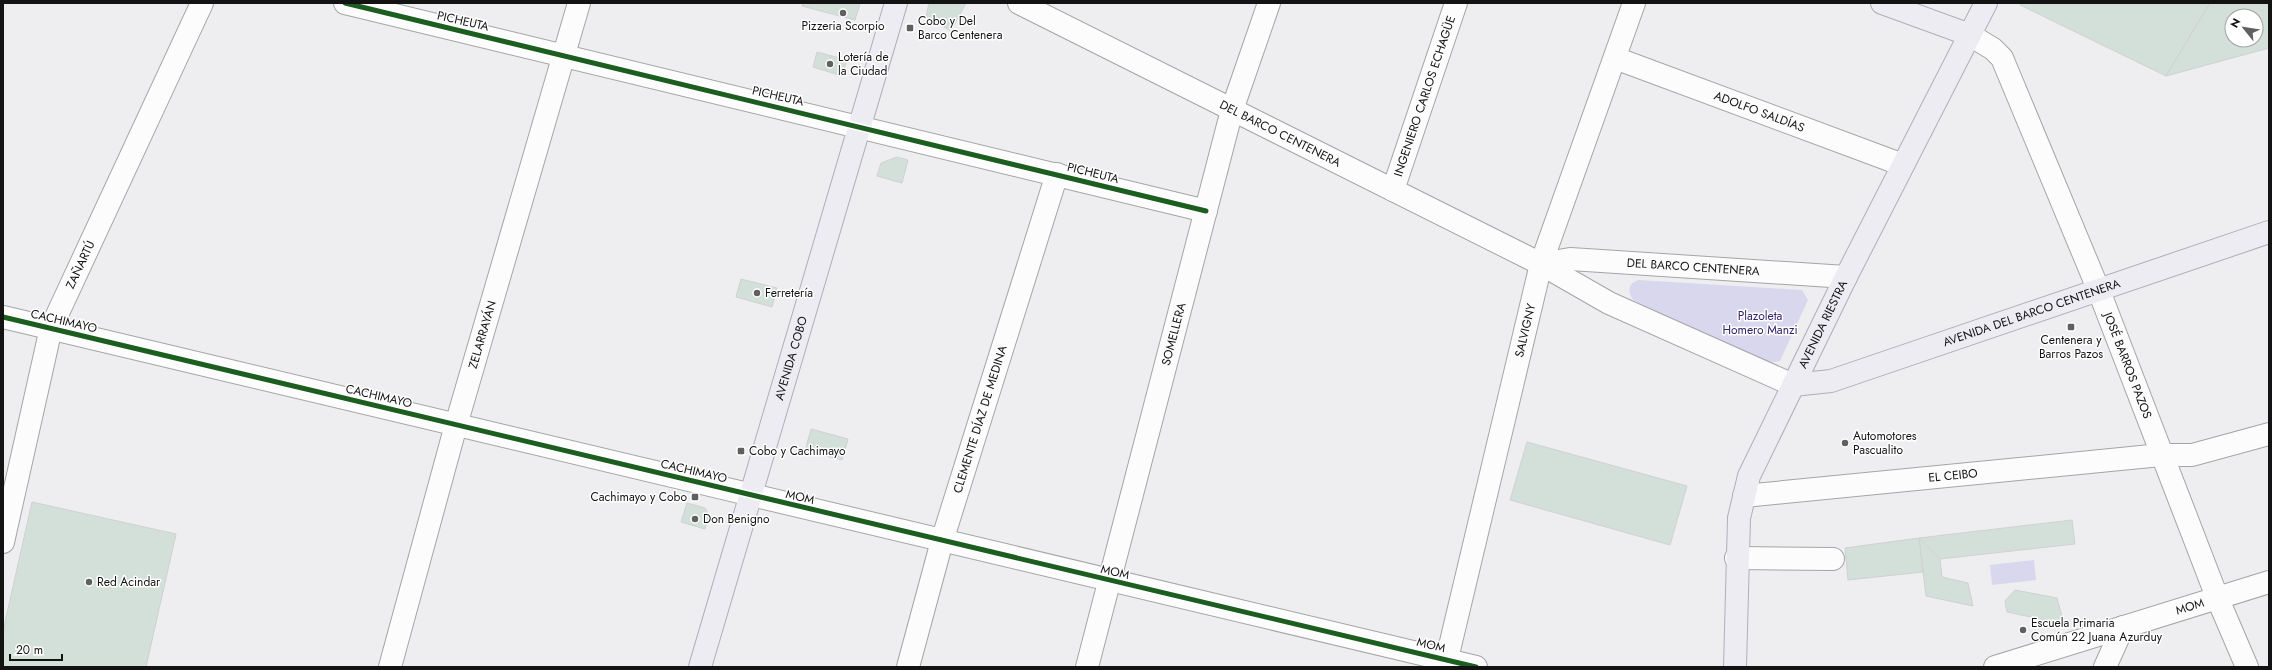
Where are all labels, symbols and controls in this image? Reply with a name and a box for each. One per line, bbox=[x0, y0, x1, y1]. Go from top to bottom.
street label: PICHEUTA bbox=[435, 6, 491, 36]
marker: Pizzeria Scorpio bbox=[838, 8, 848, 18]
north arrow bbox=[2224, 8, 2264, 48]
place label: Cobo y Del Barco Centenera bbox=[918, 12, 1003, 44]
street label: INGENIERO CARLOS ECHAGÜE bbox=[1389, 13, 1460, 179]
text: N bbox=[2226, 15, 2244, 31]
place label: Pizzeria Scorpio bbox=[801, 17, 885, 35]
marker: Cobo y Del Barco Centenera bbox=[905, 23, 915, 33]
place label: Lotería de la Ciudad bbox=[838, 48, 889, 80]
marker: Lotería de la Ciudad bbox=[825, 59, 835, 69]
street label: PICHEUTA bbox=[750, 81, 806, 111]
street label: ADOLFO SALDÍAS bbox=[1711, 87, 1808, 137]
street label: DEL BARCO CENTENERA bbox=[1217, 96, 1344, 171]
street label: PICHEUTA bbox=[1065, 158, 1121, 188]
street label: ZAÑARTÚ bbox=[61, 238, 99, 292]
street label: DEL BARCO CENTENERA bbox=[1626, 254, 1760, 280]
street label: AVENIDA DEL BARCO CENTENERA bbox=[1941, 274, 2123, 351]
street label: AVENIDA RIESTRA bbox=[1794, 277, 1852, 371]
place label: Ferretería bbox=[765, 284, 813, 302]
marker: Ferretería bbox=[752, 288, 762, 298]
street label: ZELARRAYÁN bbox=[464, 298, 501, 371]
street label: SOMELLERA bbox=[1157, 301, 1191, 368]
street label: SALVIGNY bbox=[1510, 301, 1540, 359]
street label: CACHIMAYO bbox=[29, 305, 99, 337]
park label: Plazoleta Homero Manzi bbox=[1722, 307, 1798, 339]
street label: JOSÉ BARROS PAZOS bbox=[2098, 308, 2157, 422]
street label: AVENIDA COBO bbox=[770, 314, 812, 402]
marker: Centenera y Barros Pazos bbox=[2066, 322, 2076, 332]
place label: Centenera y Barros Pazos bbox=[2039, 331, 2103, 363]
street label: CLEMENTE DÍAZ DE MEDINA bbox=[949, 343, 1012, 496]
street label: CACHIMAYO bbox=[344, 380, 414, 412]
place label: Automotores Pascualito bbox=[1853, 427, 1917, 459]
marker: Automotores Pascualito bbox=[1840, 438, 1850, 448]
place label: Cobo y Cachimayo bbox=[749, 442, 846, 460]
marker: Cobo y Cachimayo bbox=[736, 446, 746, 456]
street label: CACHIMAYO bbox=[659, 455, 729, 487]
street label: EL CEIBO bbox=[1927, 464, 1979, 487]
street label: MOM bbox=[784, 485, 816, 509]
place label: Cachimayo y Cobo bbox=[590, 488, 687, 506]
marker: Cachimayo y Cobo bbox=[690, 492, 700, 502]
place label: Don Benigno bbox=[703, 510, 770, 528]
marker: Don Benigno bbox=[690, 514, 700, 524]
street label: MOM bbox=[1099, 560, 1131, 584]
place label: Red Acindar bbox=[97, 573, 161, 591]
marker: Red Acindar bbox=[84, 577, 94, 587]
street label: MOM bbox=[2173, 594, 2207, 619]
place label: Escuela Primaria Común 22 Juana Azurduy bbox=[2031, 614, 2163, 646]
marker: Escuela Primaria Común 22 Juana Azurduy bbox=[2018, 625, 2028, 635]
street label: MOM bbox=[1415, 633, 1447, 657]
scale bar bbox=[10, 636, 62, 662]
text: 20 m bbox=[16, 641, 43, 659]

